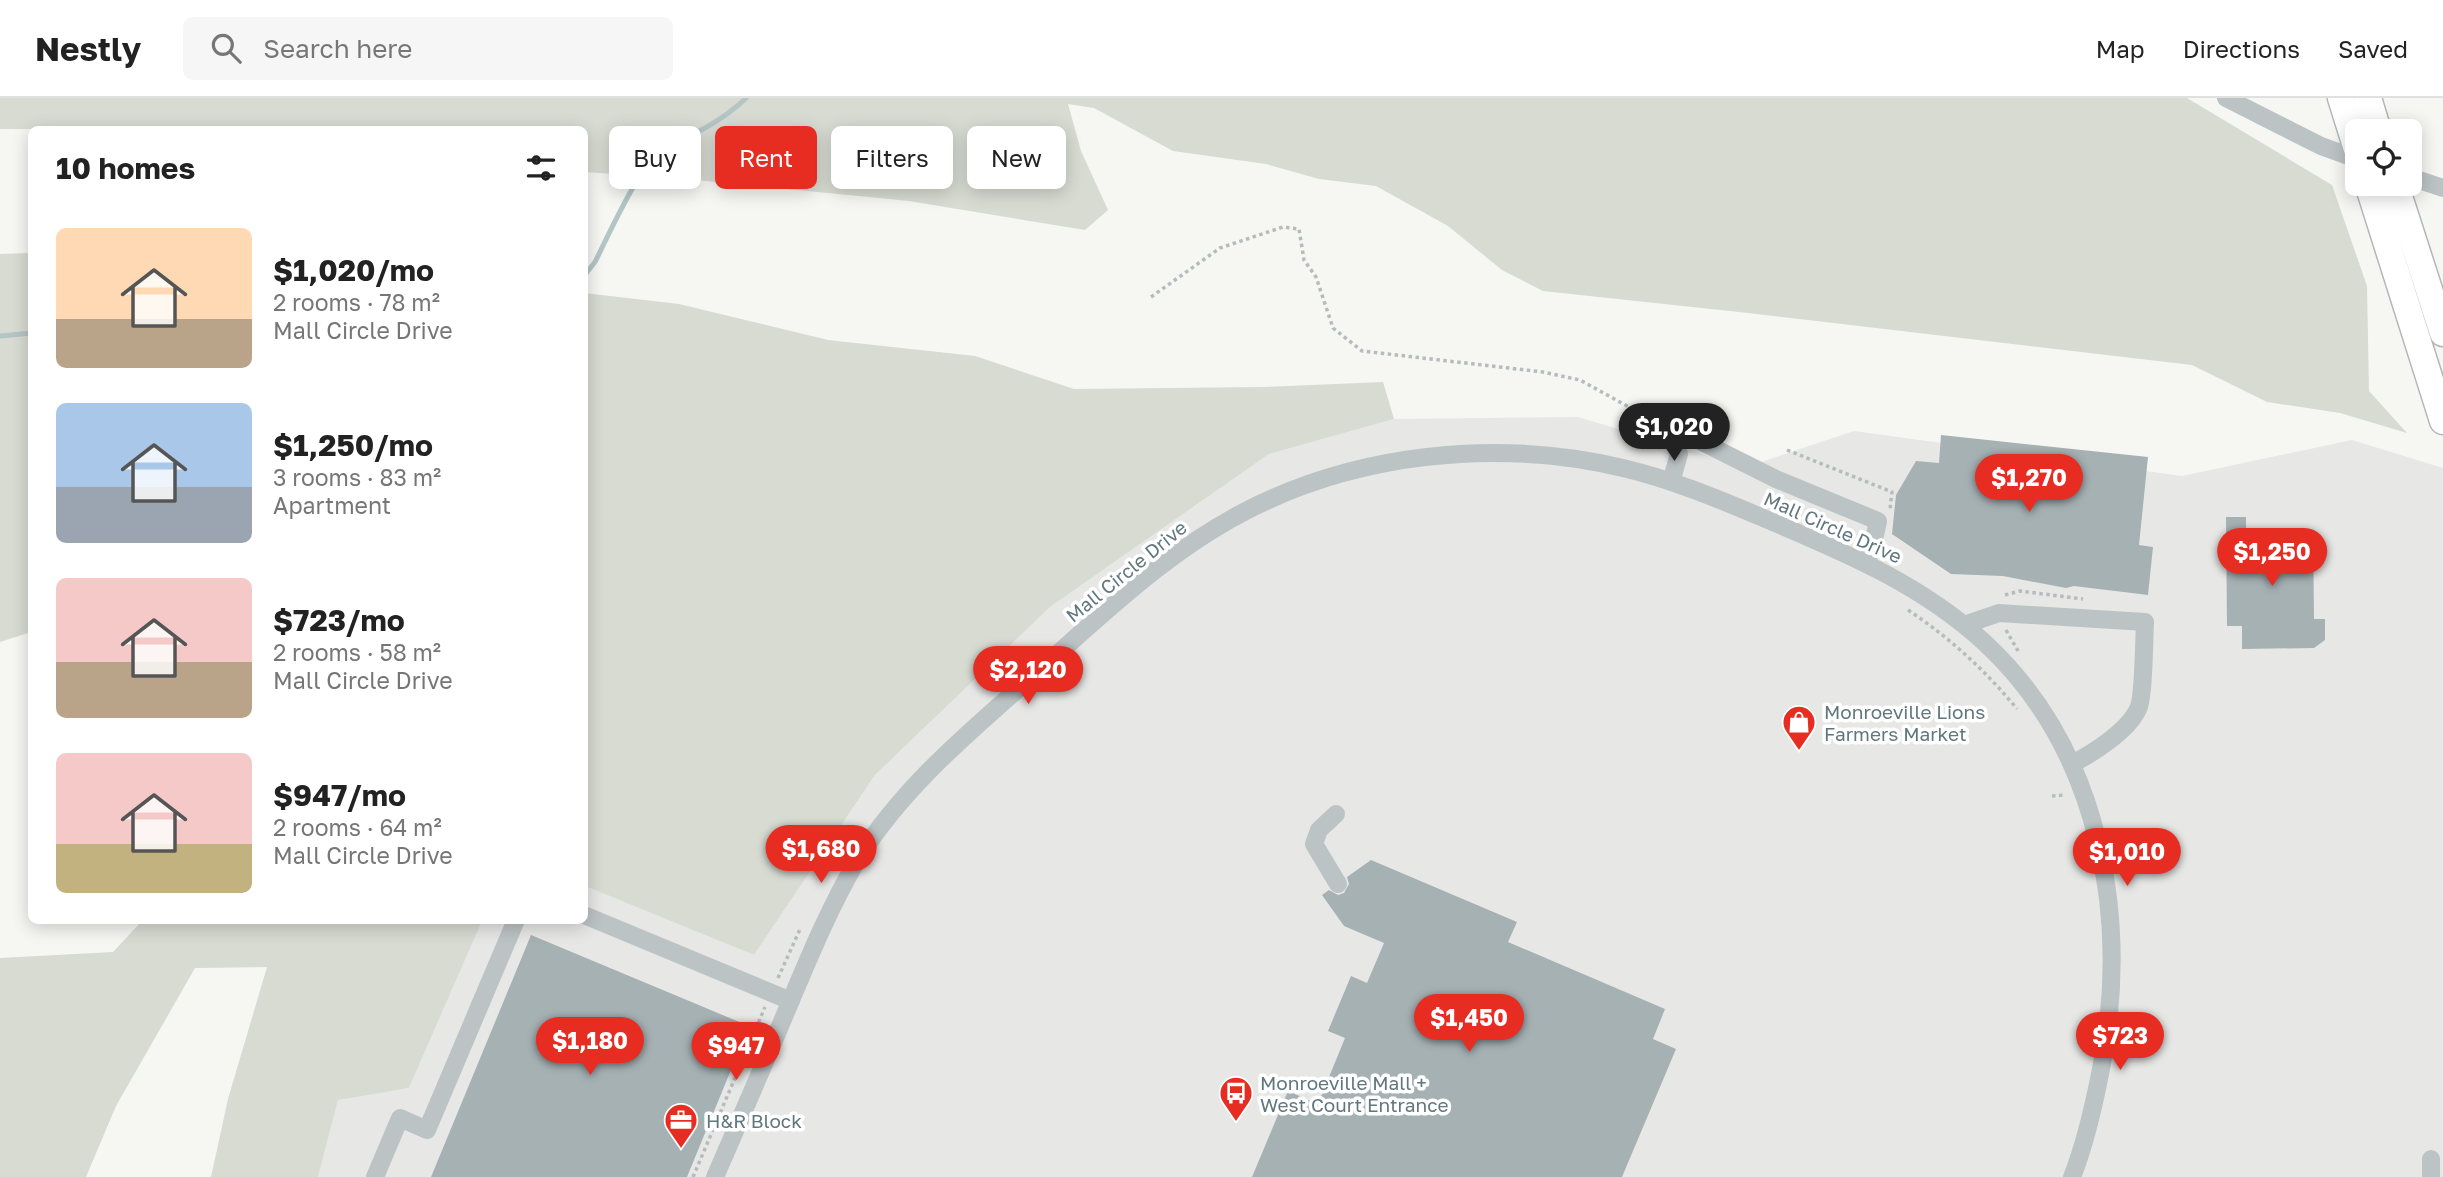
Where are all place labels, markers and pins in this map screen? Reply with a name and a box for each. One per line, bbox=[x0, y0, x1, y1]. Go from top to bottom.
pin: $1,020 bbox=[1617, 404, 1731, 463]
pin: $1,270 bbox=[1972, 454, 2086, 514]
pin: $1,250 bbox=[2215, 528, 2329, 588]
pin: $2,120 bbox=[971, 646, 1085, 706]
place label: Monroeville Lions Farmers Market bbox=[1824, 700, 1985, 745]
shop icon: Monroeville Lions Farmers Market bbox=[1780, 703, 1818, 752]
pin: $1,680 bbox=[764, 826, 878, 885]
pin: $1,010 bbox=[2070, 828, 2184, 888]
pin: $1,450 bbox=[1412, 995, 1526, 1054]
pin: $723 bbox=[2079, 1012, 2161, 1072]
pin: $1,180 bbox=[533, 1018, 647, 1077]
pin: $947 bbox=[695, 1023, 777, 1082]
place label: Monroeville Mall + West Court Entrance bbox=[1260, 1071, 1449, 1116]
bus stop icon: Monroeville Mall + West Court Entrance bbox=[1217, 1074, 1255, 1123]
office icon: H&R Block bbox=[662, 1101, 700, 1150]
place label: H&R Block bbox=[706, 1109, 802, 1132]

